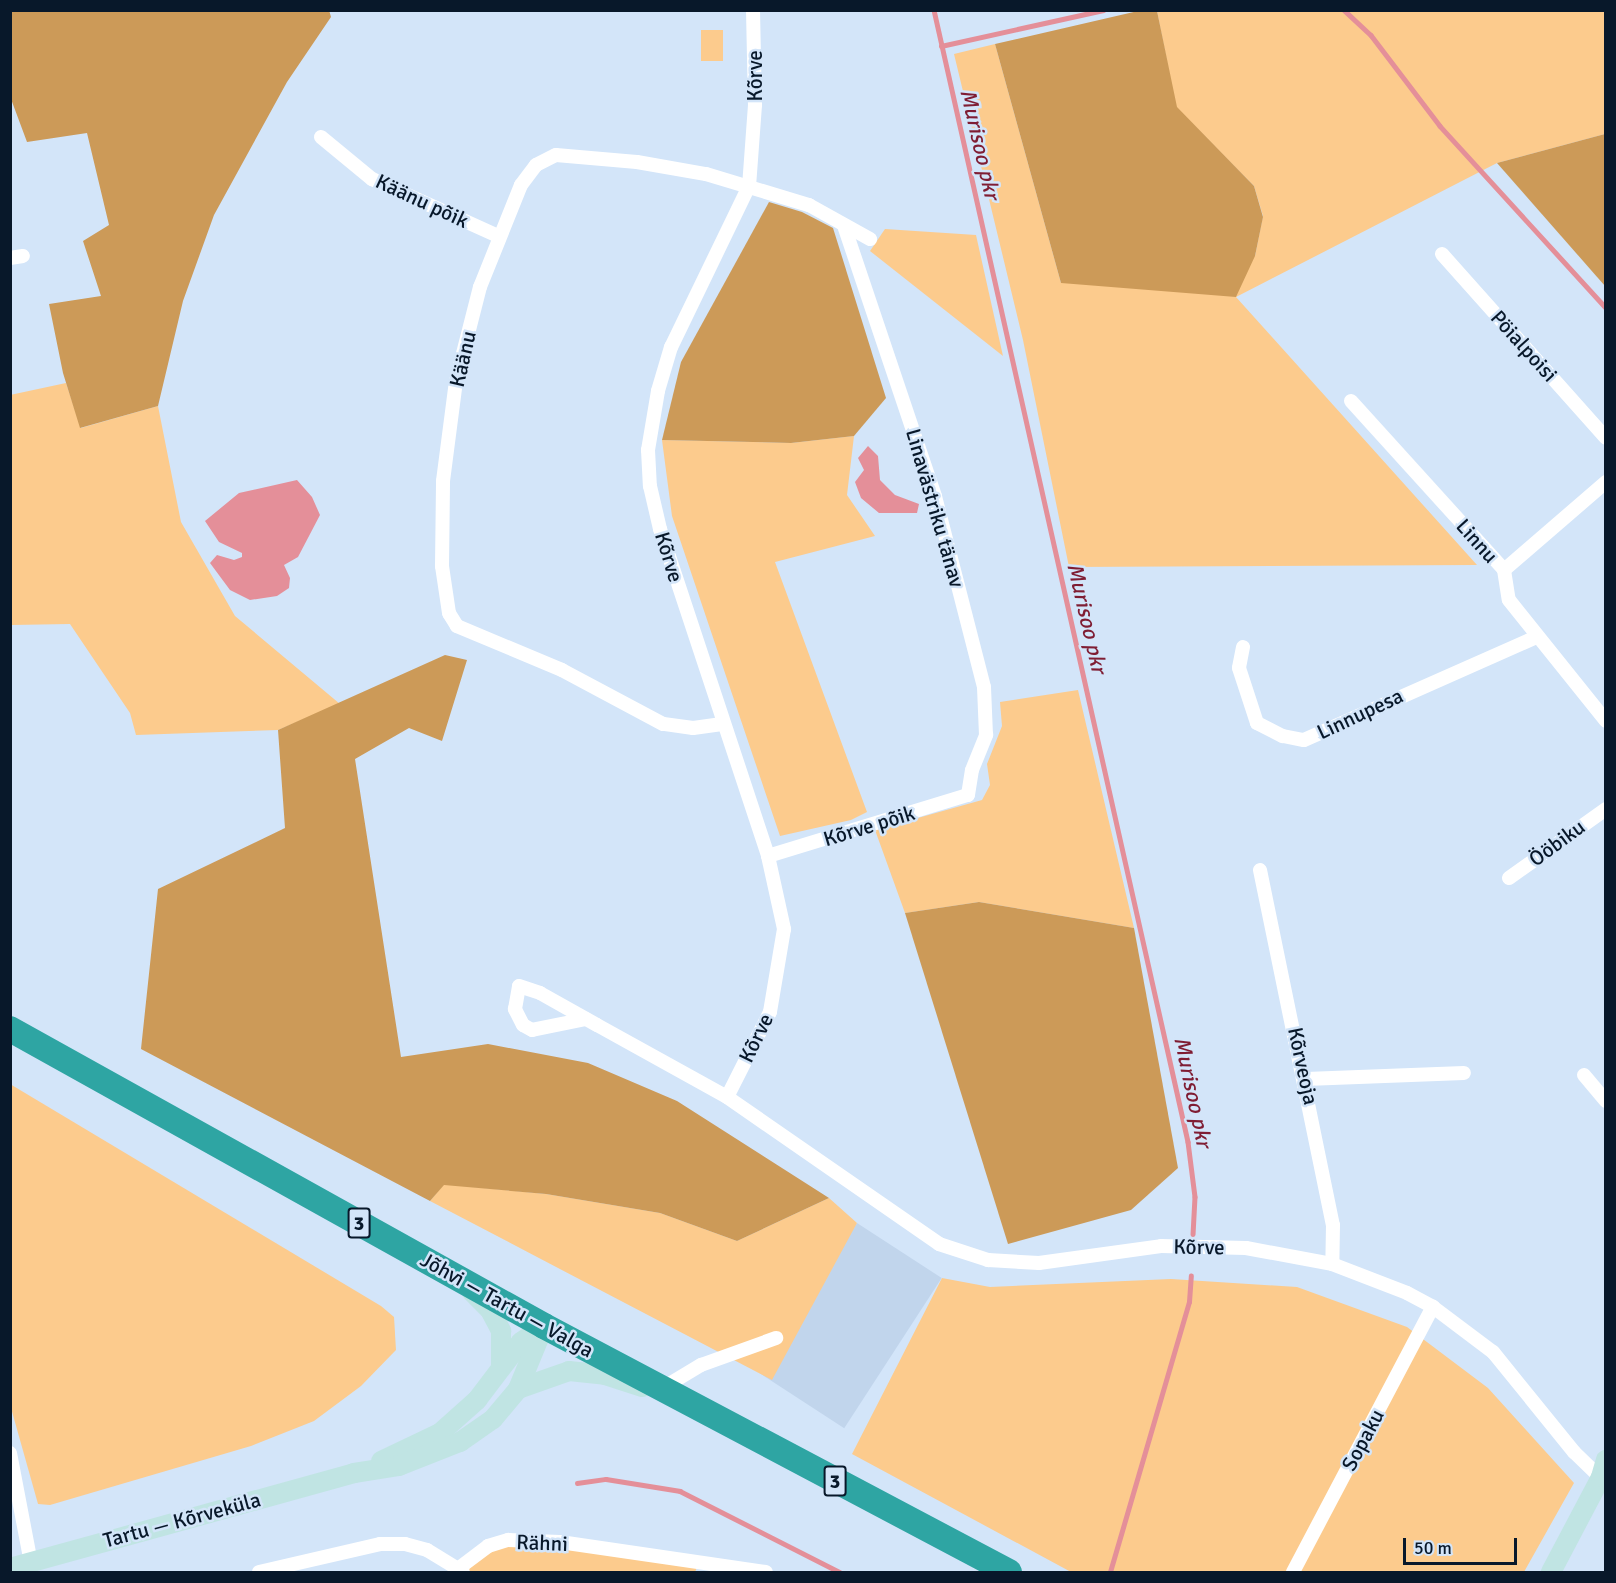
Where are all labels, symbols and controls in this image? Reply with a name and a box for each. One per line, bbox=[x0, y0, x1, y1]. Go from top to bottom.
street label: Kõrve bbox=[742, 50, 768, 102]
water label: Murisoo pkr bbox=[954, 86, 1006, 202]
street label: Käänu põik bbox=[372, 169, 472, 233]
street label: Pöialpoisi bbox=[1485, 305, 1563, 387]
street label: Käänu bbox=[444, 329, 482, 389]
street label: Linavästriku tänav bbox=[900, 426, 970, 590]
street label: Linnu bbox=[1451, 514, 1503, 568]
street label: Kõrve bbox=[649, 529, 689, 585]
water label: Murisoo pkr bbox=[1061, 560, 1113, 676]
street label: Linnupesa bbox=[1313, 683, 1407, 745]
street label: Kõrve põik bbox=[820, 800, 918, 852]
street label: Ööbiku bbox=[1524, 814, 1590, 872]
street label: Kõrve bbox=[733, 1009, 779, 1067]
street label: Kõrveoja bbox=[1282, 1025, 1324, 1107]
water label: Murisoo pkr bbox=[1168, 1034, 1218, 1150]
road number: 3 bbox=[347, 1206, 371, 1240]
street label: Kõrve bbox=[1173, 1234, 1225, 1260]
street label: Jõhvi — Tartu — Valga bbox=[416, 1247, 598, 1363]
street label: Sopaku bbox=[1336, 1405, 1390, 1475]
road number: 3 bbox=[823, 1464, 847, 1498]
street label: Tartu — Kõrveküla bbox=[100, 1487, 264, 1553]
scale bar bbox=[1406, 1526, 1520, 1564]
street label: Rähni bbox=[516, 1530, 568, 1556]
text: 50 m bbox=[1414, 1537, 1452, 1559]

